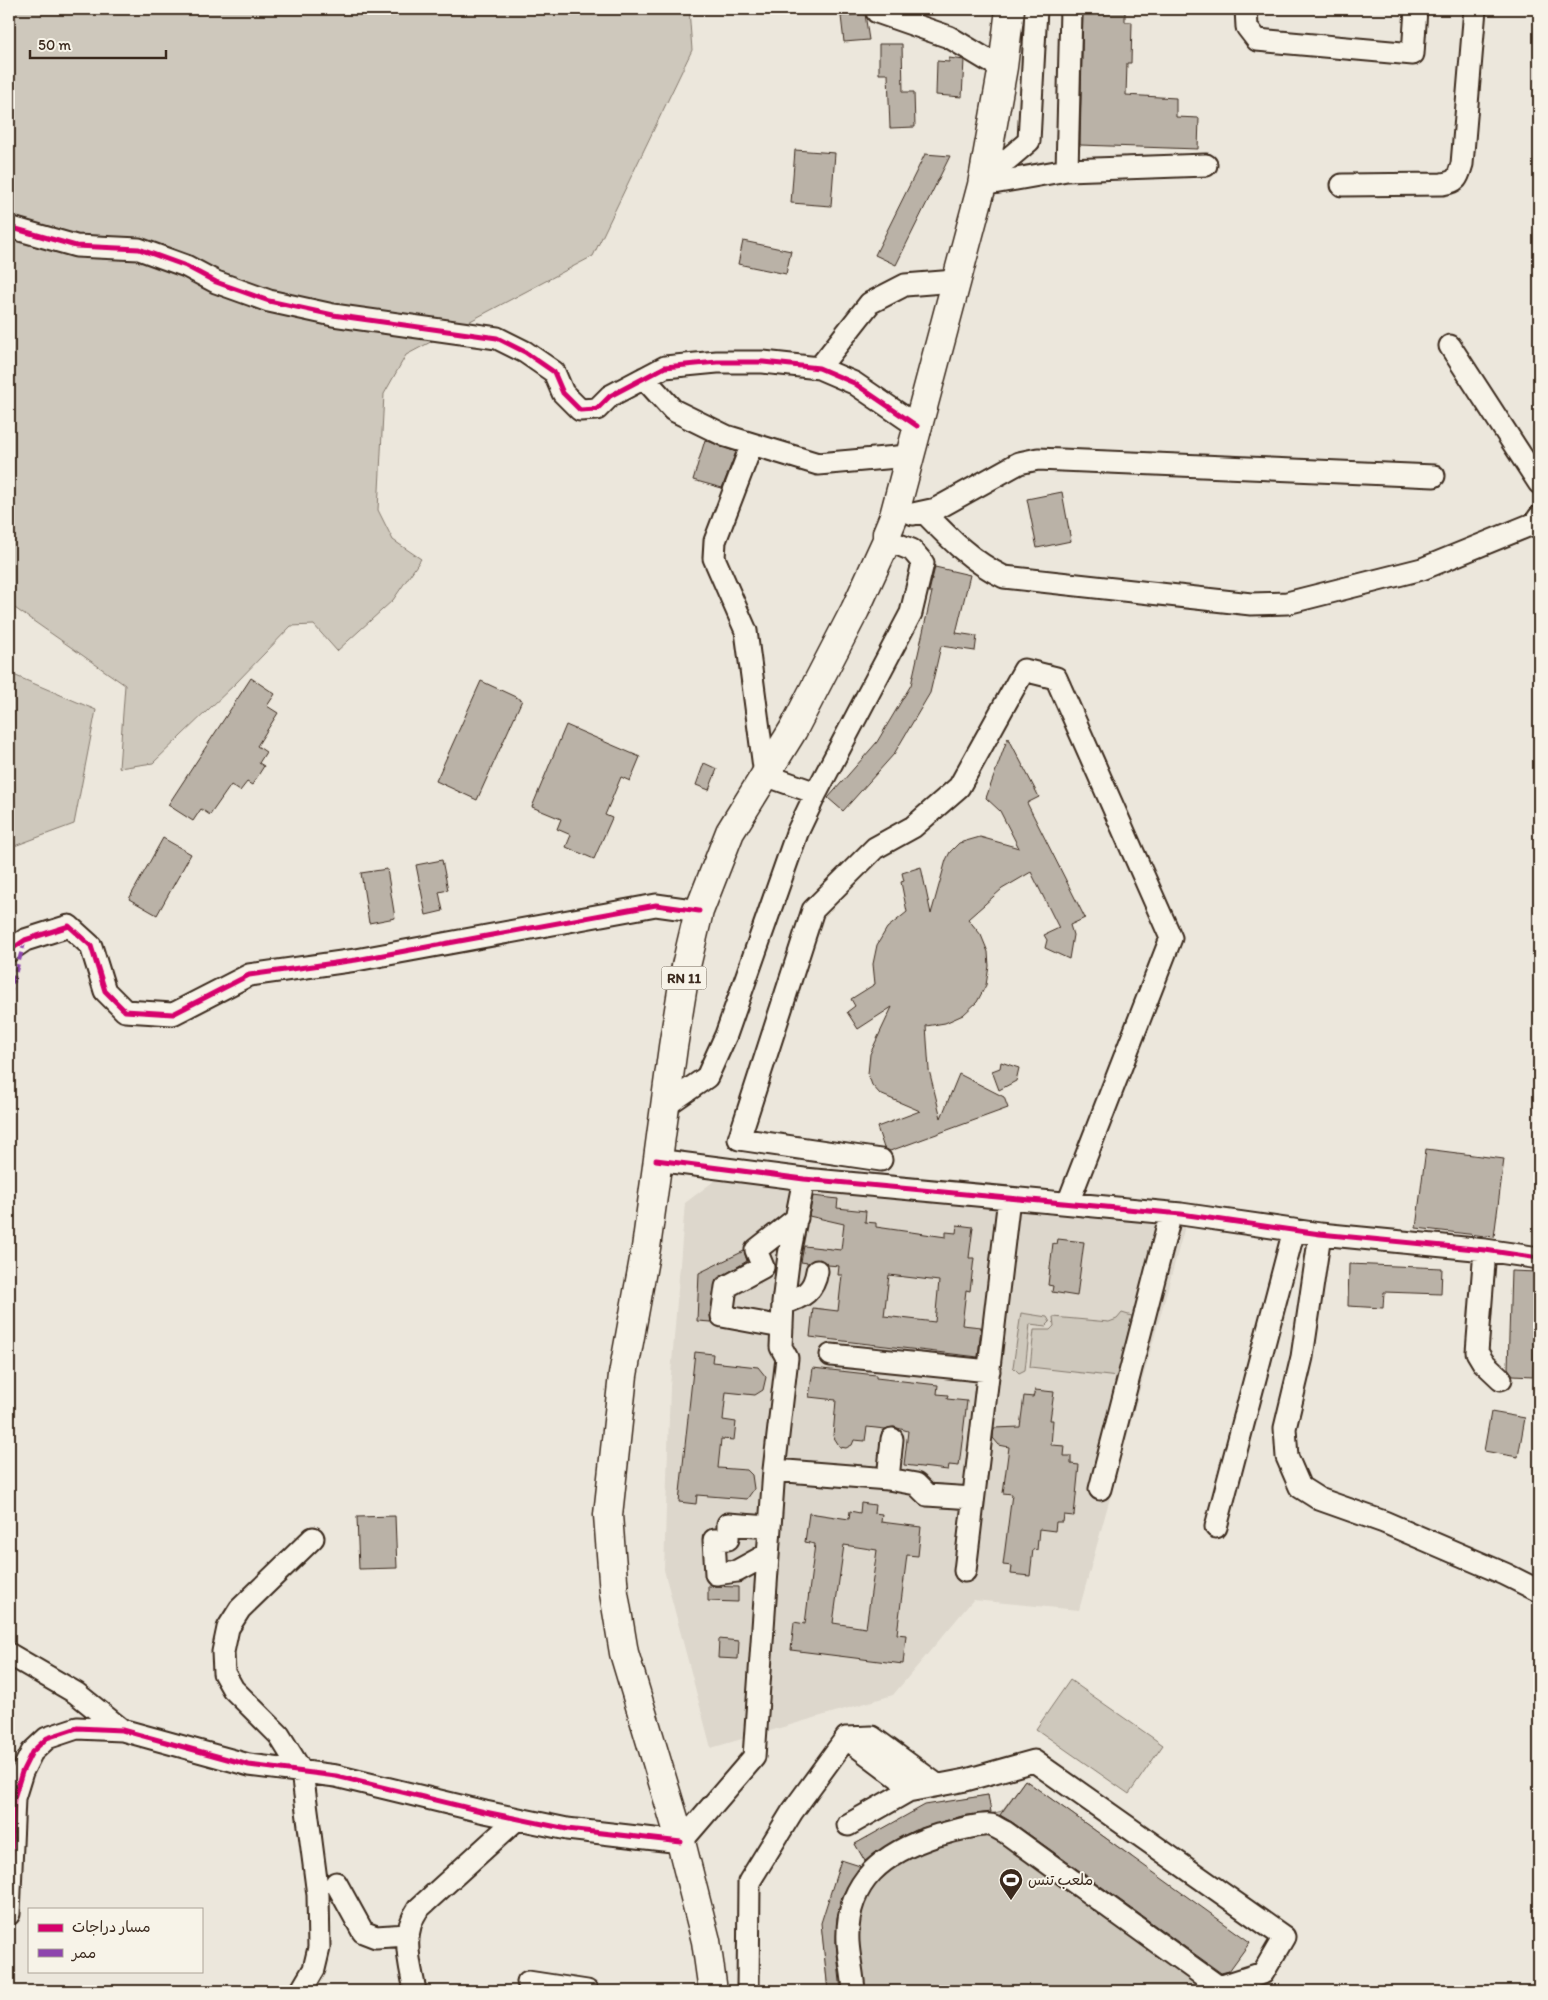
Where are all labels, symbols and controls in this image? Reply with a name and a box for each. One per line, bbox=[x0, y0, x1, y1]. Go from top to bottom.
scale bar bbox=[30, 28, 166, 60]
text: 50 m bbox=[38, 36, 71, 54]
road number: RN 11 bbox=[662, 966, 706, 990]
sports icon: ملعب تنس bbox=[998, 1867, 1024, 1901]
place label: ملعب تنس bbox=[1028, 1871, 1093, 1889]
legend bbox=[28, 1908, 202, 1972]
text: مسار دراجات bbox=[72, 1918, 151, 1936]
text: ممر bbox=[70, 1944, 96, 1962]

